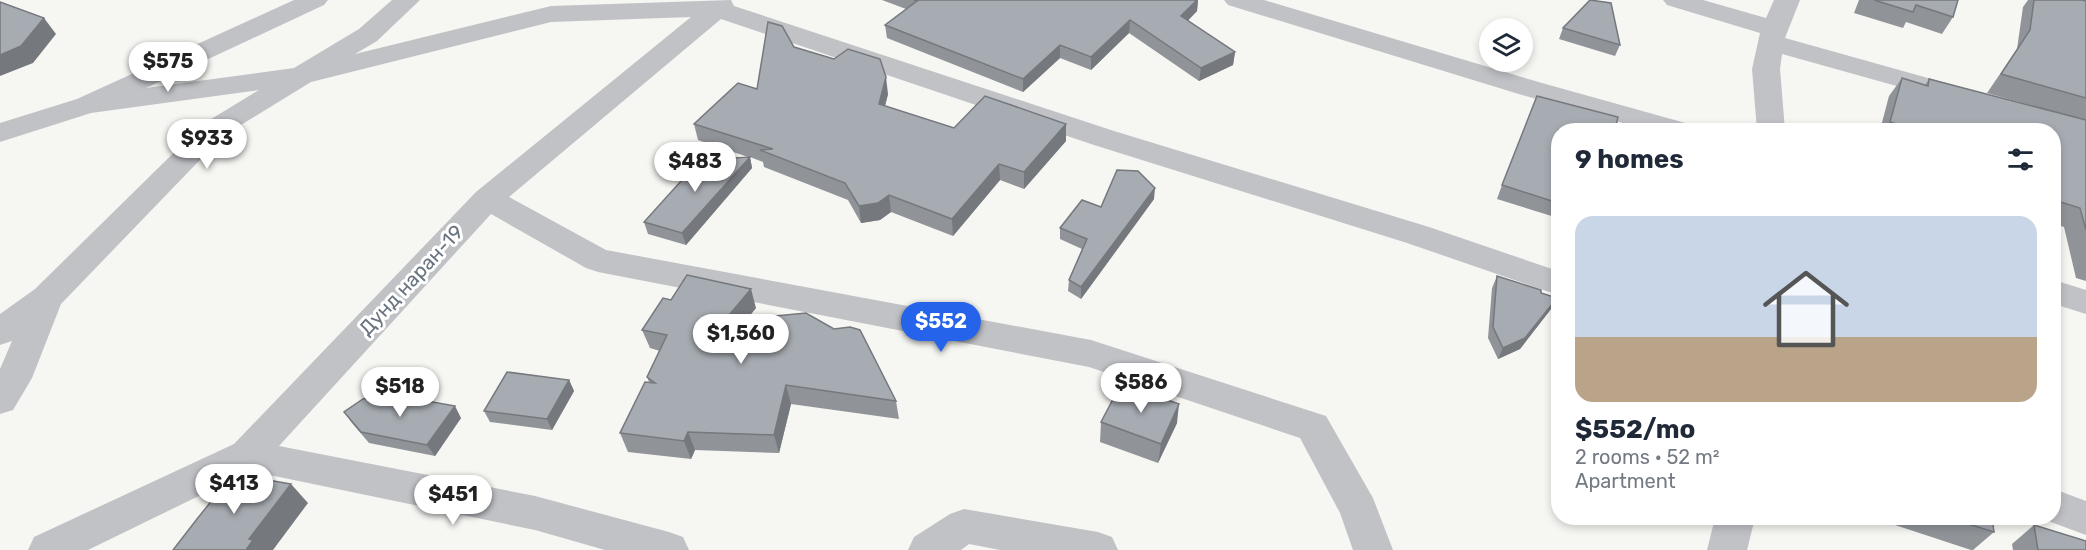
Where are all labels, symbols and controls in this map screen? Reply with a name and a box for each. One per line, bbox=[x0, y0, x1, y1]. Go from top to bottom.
map controls bbox=[1479, 18, 1533, 72]
button: layers bbox=[1479, 18, 1533, 72]
pin: $575 bbox=[132, 42, 204, 93]
text: $575 bbox=[143, 49, 193, 73]
pin: $933 bbox=[171, 119, 243, 170]
text: $933 bbox=[181, 126, 233, 150]
pin: $483 bbox=[659, 142, 731, 193]
icon: filters bbox=[2004, 143, 2037, 176]
text: 9 homes bbox=[1575, 144, 1684, 175]
text: $483 bbox=[668, 149, 722, 173]
street label: Дунд наран-19 bbox=[354, 220, 468, 340]
icon: home bbox=[1752, 255, 1860, 363]
pin: $552 bbox=[905, 302, 977, 353]
text: $552 bbox=[915, 309, 967, 333]
pin: $1,560 bbox=[692, 314, 790, 365]
text: $1,560 bbox=[707, 321, 775, 345]
pin: $586 bbox=[1105, 363, 1177, 414]
pin: $518 bbox=[364, 367, 436, 418]
text: $586 bbox=[1115, 370, 1167, 394]
text: $518 bbox=[375, 374, 425, 398]
text: $552/mo bbox=[1575, 414, 1695, 445]
text: 2 rooms · 52 m² bbox=[1575, 445, 1720, 469]
pin: $413 bbox=[198, 464, 270, 515]
text: Apartment bbox=[1575, 469, 1676, 493]
text: $413 bbox=[209, 471, 259, 495]
pin: $451 bbox=[417, 475, 489, 526]
text: $451 bbox=[428, 482, 478, 506]

